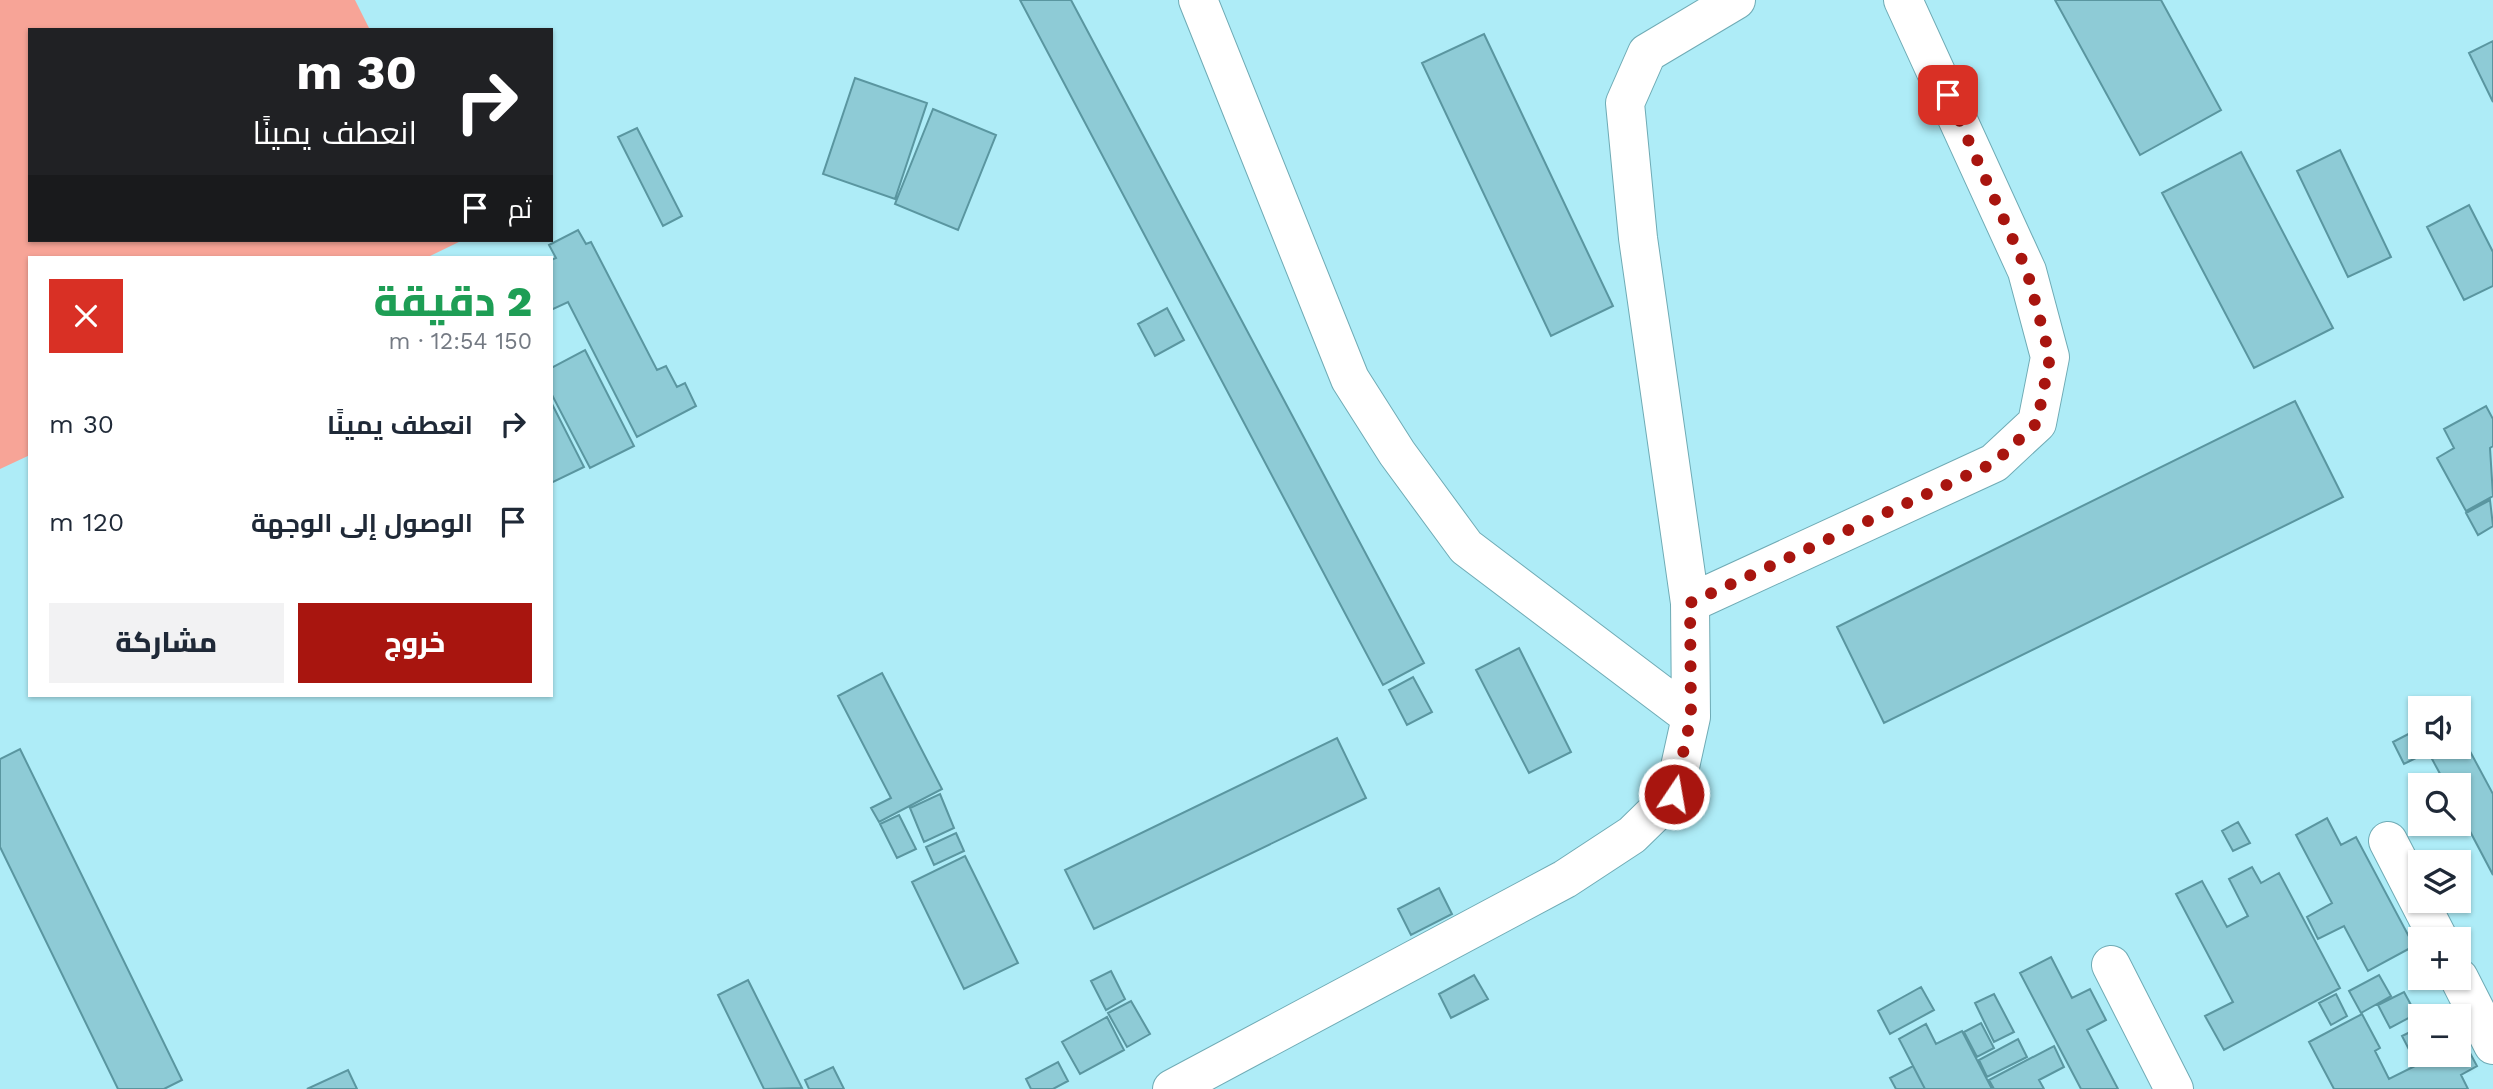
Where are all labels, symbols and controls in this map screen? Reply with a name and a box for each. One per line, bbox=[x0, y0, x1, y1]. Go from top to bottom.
text: 30 m bbox=[296, 43, 417, 101]
icon: right bbox=[441, 56, 532, 147]
pin bbox=[1918, 65, 1978, 125]
icon: arrive bbox=[1929, 76, 1967, 114]
text: انعطف يمينًا bbox=[252, 114, 417, 152]
icon: arrive bbox=[456, 189, 494, 227]
text: ثم bbox=[508, 194, 532, 224]
text: 2 دقيقة bbox=[374, 277, 532, 326]
button: close bbox=[49, 279, 123, 353]
text: 150 m · 12:54 bbox=[389, 328, 532, 355]
icon: right bbox=[494, 405, 532, 443]
text: 30 m bbox=[49, 409, 114, 439]
text: انعطف يمينًا bbox=[327, 410, 473, 440]
icon: arrive bbox=[494, 503, 532, 541]
text: 120 m bbox=[49, 507, 124, 537]
text: الوصول إلى الوجهة bbox=[251, 508, 473, 538]
button: مشاركة bbox=[49, 603, 284, 683]
button: خروج bbox=[298, 603, 532, 683]
map controls bbox=[2408, 696, 2471, 1067]
button: sound bbox=[2408, 696, 2471, 759]
position arrow bbox=[1637, 757, 1711, 831]
button: search bbox=[2408, 773, 2471, 836]
button: layers bbox=[2408, 850, 2471, 913]
button: + bbox=[2408, 927, 2471, 990]
button: − bbox=[2408, 1004, 2471, 1067]

